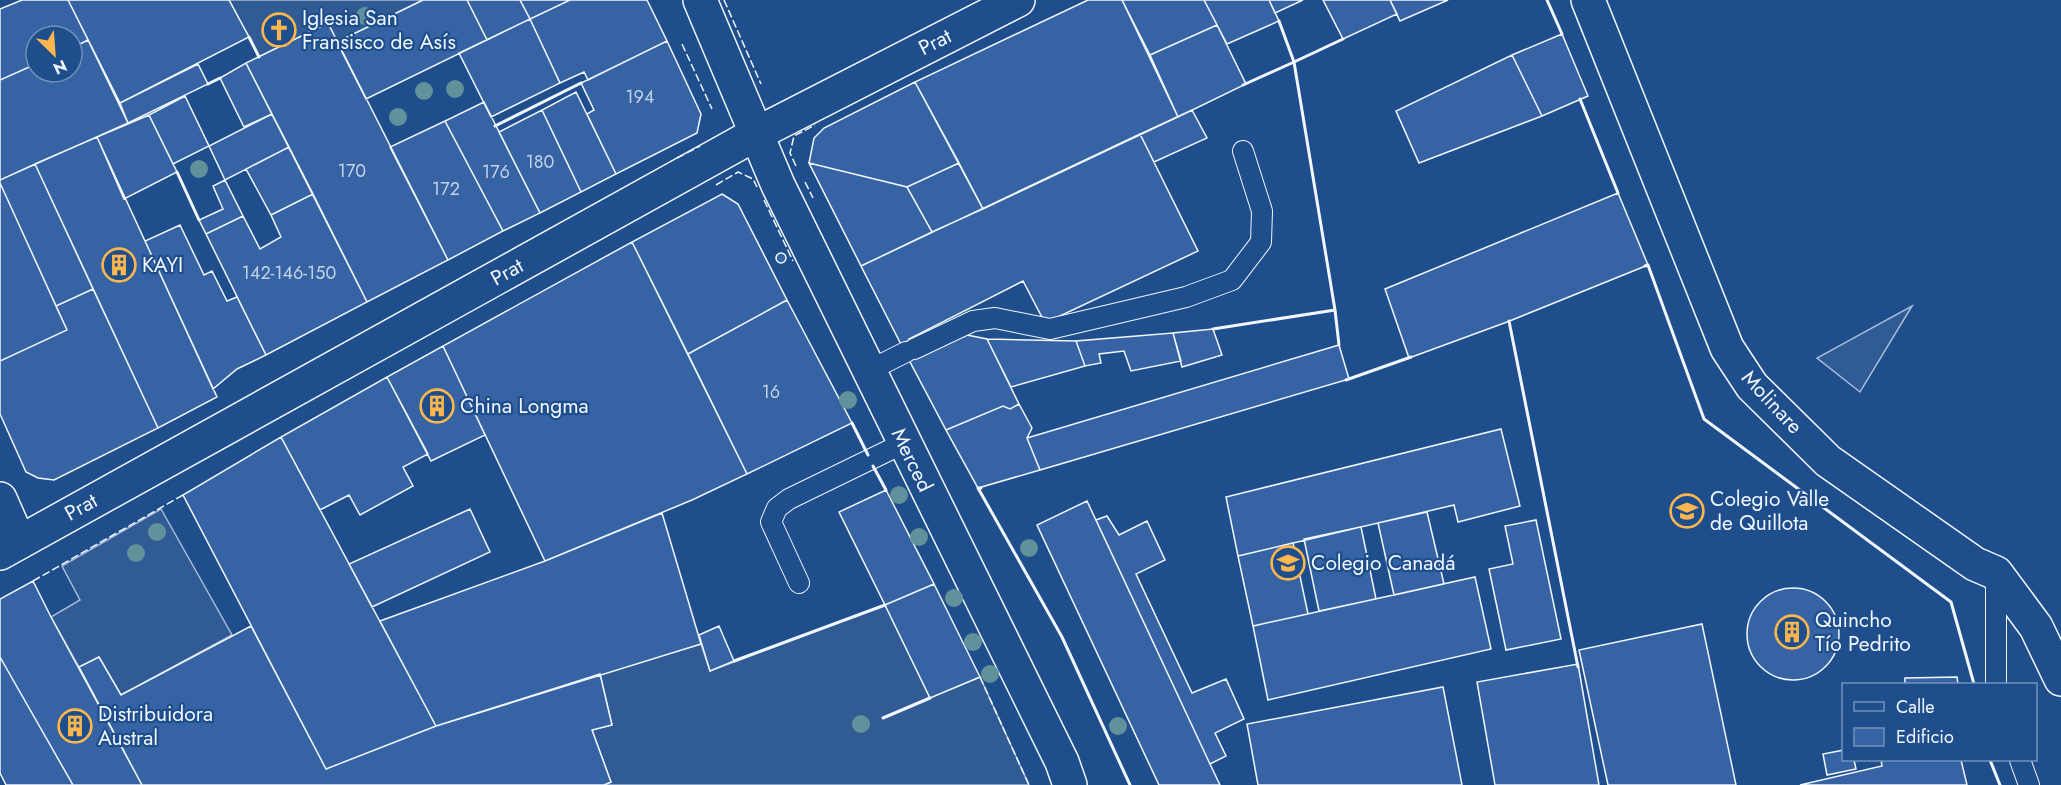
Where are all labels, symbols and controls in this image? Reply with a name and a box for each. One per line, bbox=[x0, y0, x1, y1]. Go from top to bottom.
place label: Iglesia San Fransisco de Asís bbox=[302, 3, 456, 57]
church icon: Iglesia San Fransisco de Asís bbox=[261, 12, 297, 48]
street label: Prat bbox=[913, 21, 957, 63]
north arrow bbox=[24, 24, 84, 84]
text: N bbox=[50, 54, 71, 80]
house number: 194 bbox=[626, 84, 654, 110]
house number: 180 bbox=[526, 149, 555, 175]
house number: 170 bbox=[338, 158, 366, 184]
house number: 176 bbox=[482, 159, 510, 185]
house number: 172 bbox=[432, 176, 460, 202]
building icon: KAYI bbox=[101, 247, 137, 283]
place label: KAYI bbox=[142, 250, 183, 280]
street label: Prat bbox=[485, 251, 529, 293]
house number: 142-146-150 bbox=[242, 260, 336, 286]
street label: Molinare bbox=[1735, 363, 1810, 441]
house number: 16 bbox=[762, 379, 780, 405]
building icon: China Longma bbox=[419, 388, 455, 424]
place label: China Longma bbox=[460, 391, 589, 421]
street label: Merced bbox=[884, 423, 940, 497]
place label: Colegio Valle de Quillota bbox=[1710, 484, 1829, 538]
street label: Prat bbox=[59, 486, 103, 528]
school or university icon: Colegio Valle de Quillota bbox=[1669, 493, 1705, 529]
school or university icon: Colegio Canadá bbox=[1270, 545, 1306, 581]
place label: Colegio Canadá bbox=[1311, 548, 1455, 578]
place label: Quincho Tío Pedrito bbox=[1815, 605, 1911, 659]
building icon: Quincho Tío Pedrito bbox=[1774, 614, 1810, 650]
legend bbox=[1842, 683, 2037, 761]
text: Calle bbox=[1896, 694, 1935, 720]
place label: Distribuidora Austral bbox=[98, 699, 213, 753]
building icon: Distribuidora Austral bbox=[57, 708, 93, 744]
text: Edificio bbox=[1896, 724, 1954, 750]

